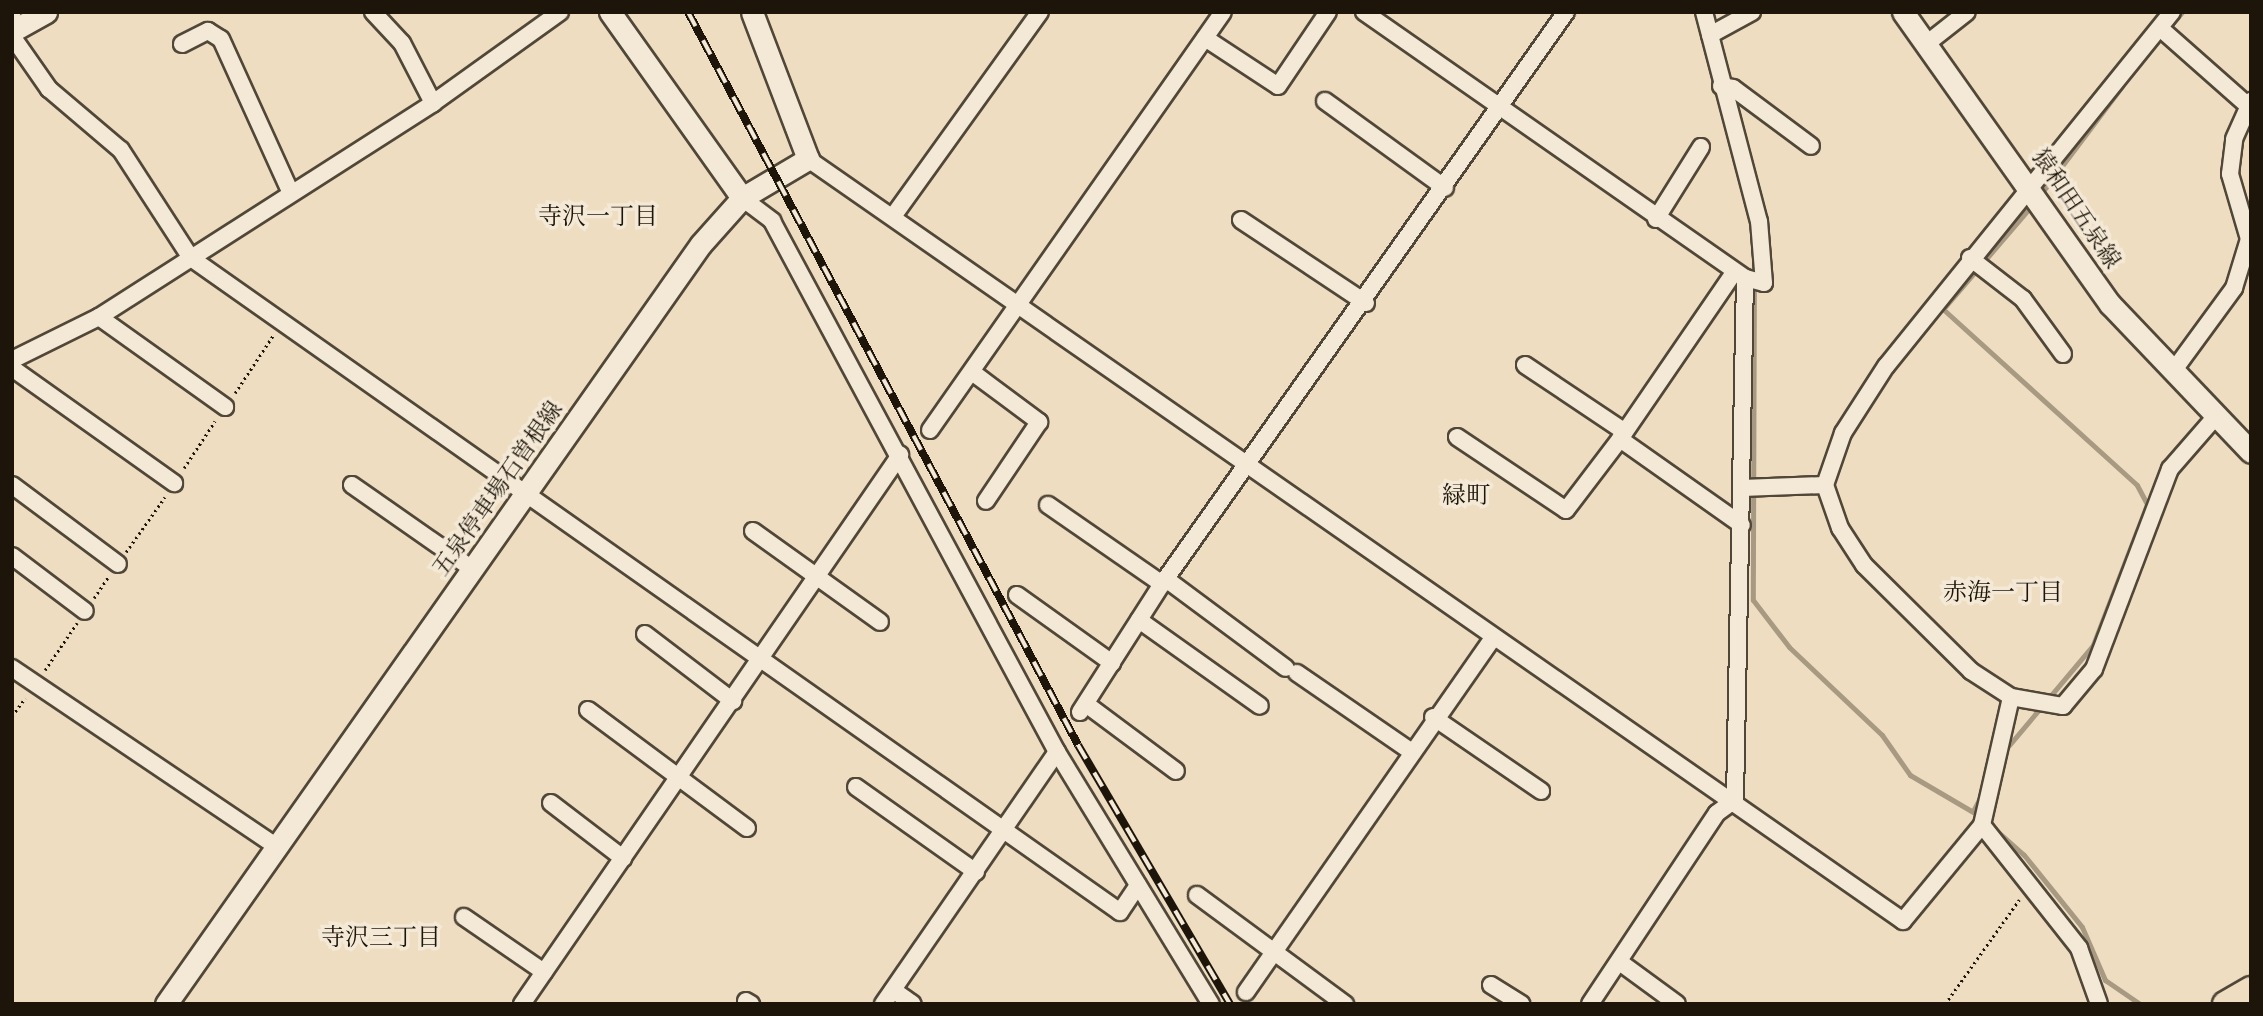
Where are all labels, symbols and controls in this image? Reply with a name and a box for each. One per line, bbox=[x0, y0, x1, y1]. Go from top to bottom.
street label: 猿和田五泉線 bbox=[2026, 144, 2126, 274]
district label: 寺沢一丁目 bbox=[538, 203, 658, 231]
street label: 五泉停車場石曽根線 bbox=[427, 396, 569, 582]
district label: 緑町 bbox=[1442, 482, 1490, 510]
district label: 赤海一丁目 bbox=[1943, 579, 2063, 607]
district label: 寺沢三丁目 bbox=[321, 924, 441, 952]

